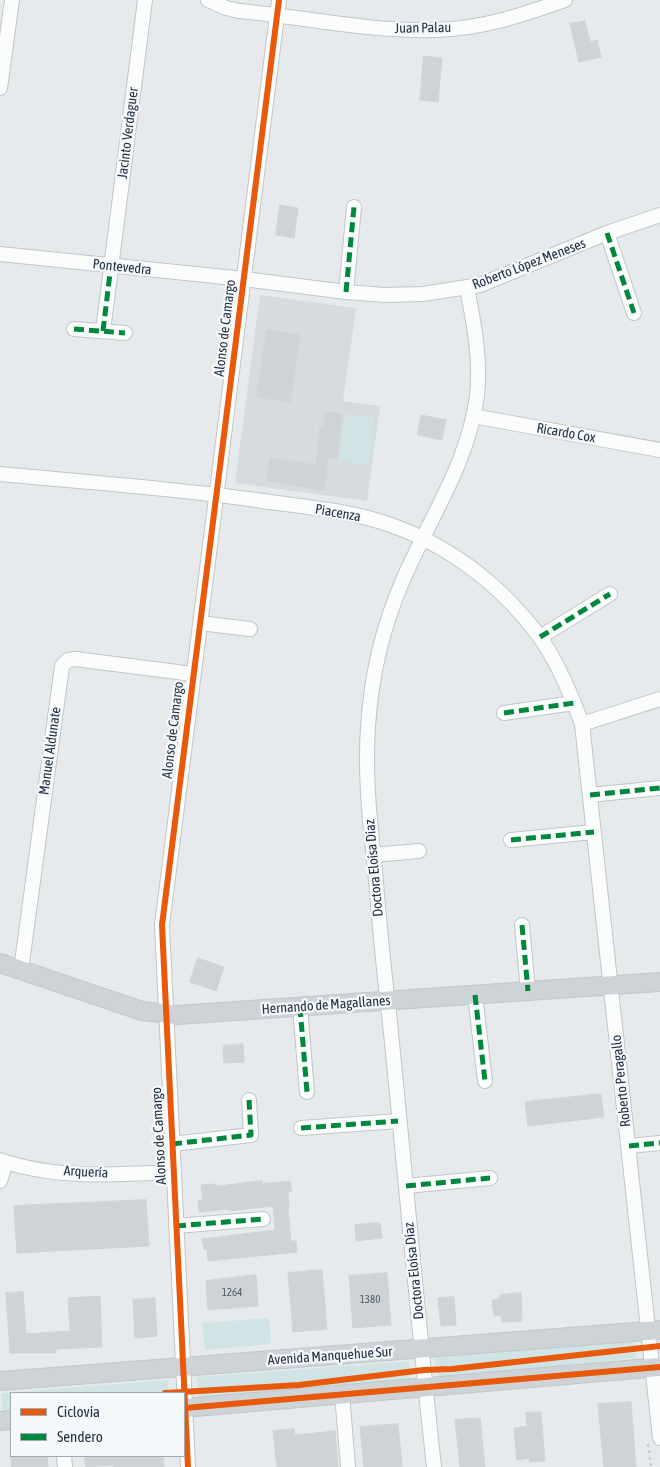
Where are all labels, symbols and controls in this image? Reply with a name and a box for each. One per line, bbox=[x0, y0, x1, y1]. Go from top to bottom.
street label: Juan Palau bbox=[395, 19, 451, 37]
street label: Jacinto Verdaguer bbox=[114, 86, 142, 180]
street label: Roberto López Meneses bbox=[470, 235, 588, 293]
street label: Pontevedra bbox=[92, 256, 152, 278]
street label: Alonso de Camargo bbox=[211, 279, 239, 377]
street label: Ricardo Cox bbox=[535, 420, 597, 446]
street label: Piacenza bbox=[314, 501, 362, 525]
street label: Alonso de Camargo bbox=[159, 681, 187, 779]
street label: Manuel Aldunate bbox=[36, 706, 64, 796]
street label: Doctora Eloísa Díaz bbox=[361, 819, 387, 917]
street label: Hernando de Magallanes bbox=[261, 992, 391, 1018]
street label: Roberto Peragallo bbox=[608, 1034, 634, 1128]
street label: Alonso de Camargo bbox=[148, 1087, 170, 1185]
street label: Arquería bbox=[63, 1162, 109, 1182]
street label: Doctora Eloísa Díaz bbox=[401, 1222, 427, 1320]
house number: 1264 bbox=[222, 1286, 242, 1300]
house number: 1380 bbox=[360, 1293, 380, 1307]
street label: Avenida Manquehue Sur bbox=[267, 1343, 393, 1369]
legend bbox=[10, 1392, 185, 1457]
text: Ciclovía bbox=[57, 1403, 100, 1420]
text: Sendero bbox=[57, 1428, 103, 1445]

